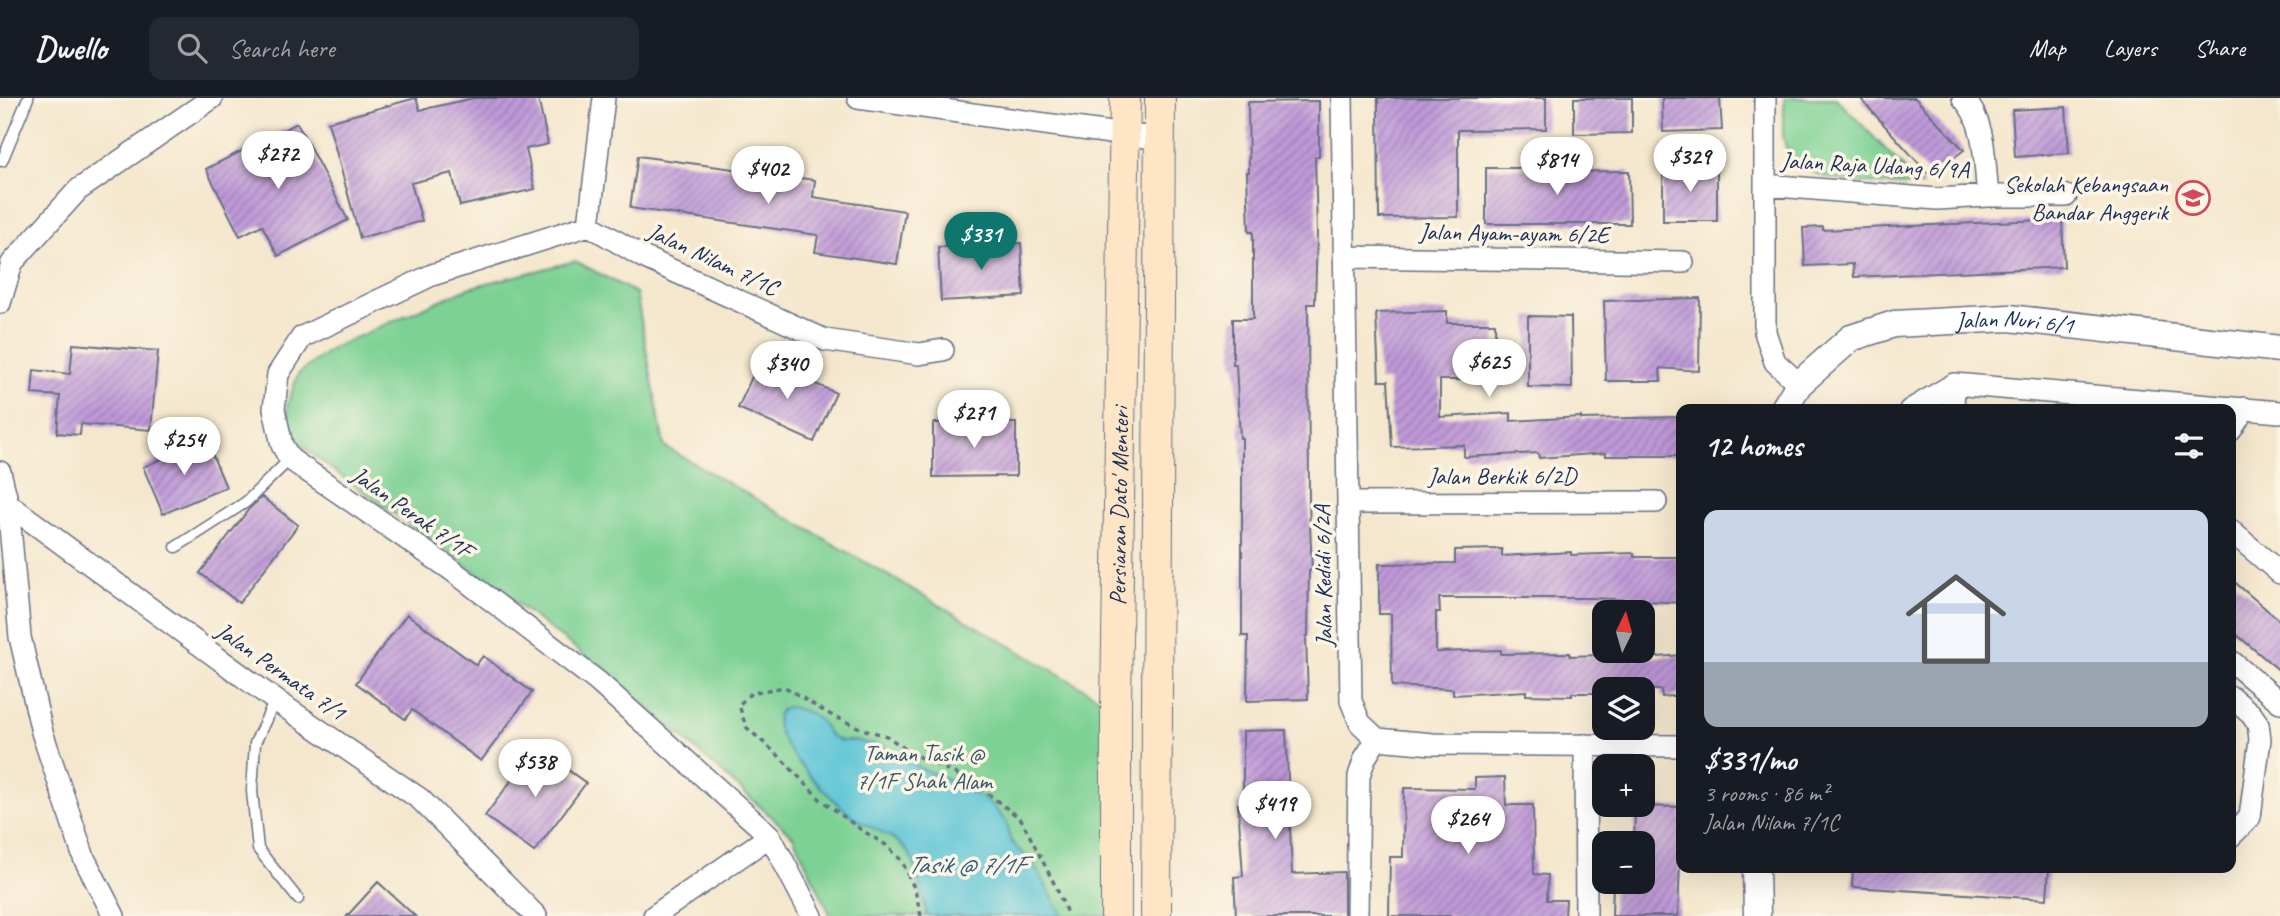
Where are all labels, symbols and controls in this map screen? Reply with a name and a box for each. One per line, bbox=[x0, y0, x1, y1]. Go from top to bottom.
search box bbox=[149, 17, 639, 80]
text: Dwello bbox=[35, 27, 107, 69]
icon: search bbox=[173, 29, 211, 67]
text: Search here bbox=[229, 32, 335, 65]
text: Map bbox=[2029, 33, 2066, 63]
text: Layers bbox=[2104, 33, 2157, 63]
text: Share bbox=[2195, 33, 2245, 63]
pin: $272 bbox=[237, 132, 319, 191]
pin: $329 bbox=[1649, 134, 1731, 194]
pin: $814 bbox=[1516, 138, 1598, 197]
text: $272 bbox=[257, 139, 299, 168]
text: $329 bbox=[1669, 142, 1711, 171]
text: $814 bbox=[1536, 145, 1578, 174]
street label: Jalan Raja Udang 6/9A bbox=[1779, 145, 1971, 185]
pin: $402 bbox=[727, 146, 809, 206]
text: $402 bbox=[747, 154, 789, 183]
place label: Sekolah Kebangsaan Bandar Anggerik bbox=[2004, 169, 2170, 227]
school or university icon: Sekolah Kebangsaan Bandar Anggerik bbox=[2174, 179, 2212, 217]
pin: $331 bbox=[940, 212, 1022, 272]
street label: Jalan Nilam 7/1C bbox=[642, 215, 785, 303]
street label: Jalan Ayam-ayam 6/2E bbox=[1418, 216, 1612, 250]
text: $331 bbox=[960, 220, 1002, 249]
street label: Jalan Nuri 6/1 bbox=[1954, 302, 2077, 340]
pin: $625 bbox=[1448, 340, 1530, 399]
pin: $340 bbox=[746, 342, 828, 401]
text: $625 bbox=[1468, 347, 1510, 376]
text: $340 bbox=[766, 349, 808, 378]
pin: $271 bbox=[933, 390, 1015, 450]
text: $271 bbox=[953, 398, 995, 427]
street label: Persiaran Dato' Menteri bbox=[1103, 403, 1135, 606]
pin: $254 bbox=[143, 418, 225, 477]
text: $254 bbox=[163, 425, 205, 454]
text: 12 homes bbox=[1704, 427, 1802, 465]
icon: filters bbox=[2170, 427, 2208, 465]
street label: Jalan Perak 7/1F bbox=[345, 459, 482, 568]
street label: Jalan Berkik 6/2D bbox=[1427, 461, 1578, 491]
street label: Jalan Kedidi 6/2A bbox=[1307, 504, 1339, 648]
icon: home bbox=[1893, 556, 2019, 682]
north arrow bbox=[1592, 600, 1656, 663]
map controls bbox=[1592, 600, 1655, 894]
street label: Jalan Permata 7/1 bbox=[209, 615, 353, 728]
button: layers bbox=[1592, 677, 1655, 740]
park label: Taman Tasik @ 7/1F Shah Alam bbox=[856, 738, 994, 796]
pin: $538 bbox=[494, 740, 576, 799]
text: $331/mo bbox=[1704, 741, 1796, 779]
text: $538 bbox=[514, 747, 556, 776]
button: + bbox=[1592, 754, 1655, 817]
text: 3 rooms · 86 m² bbox=[1704, 779, 1828, 808]
pin: $419 bbox=[1234, 782, 1316, 841]
text: $419 bbox=[1254, 789, 1296, 818]
pin: $264 bbox=[1427, 796, 1509, 856]
text: $264 bbox=[1447, 804, 1489, 833]
text: Jalan Nilam 7/1C bbox=[1704, 808, 1839, 837]
button: − bbox=[1592, 831, 1655, 894]
water label: Tasik @ 7/1F bbox=[907, 848, 1034, 881]

